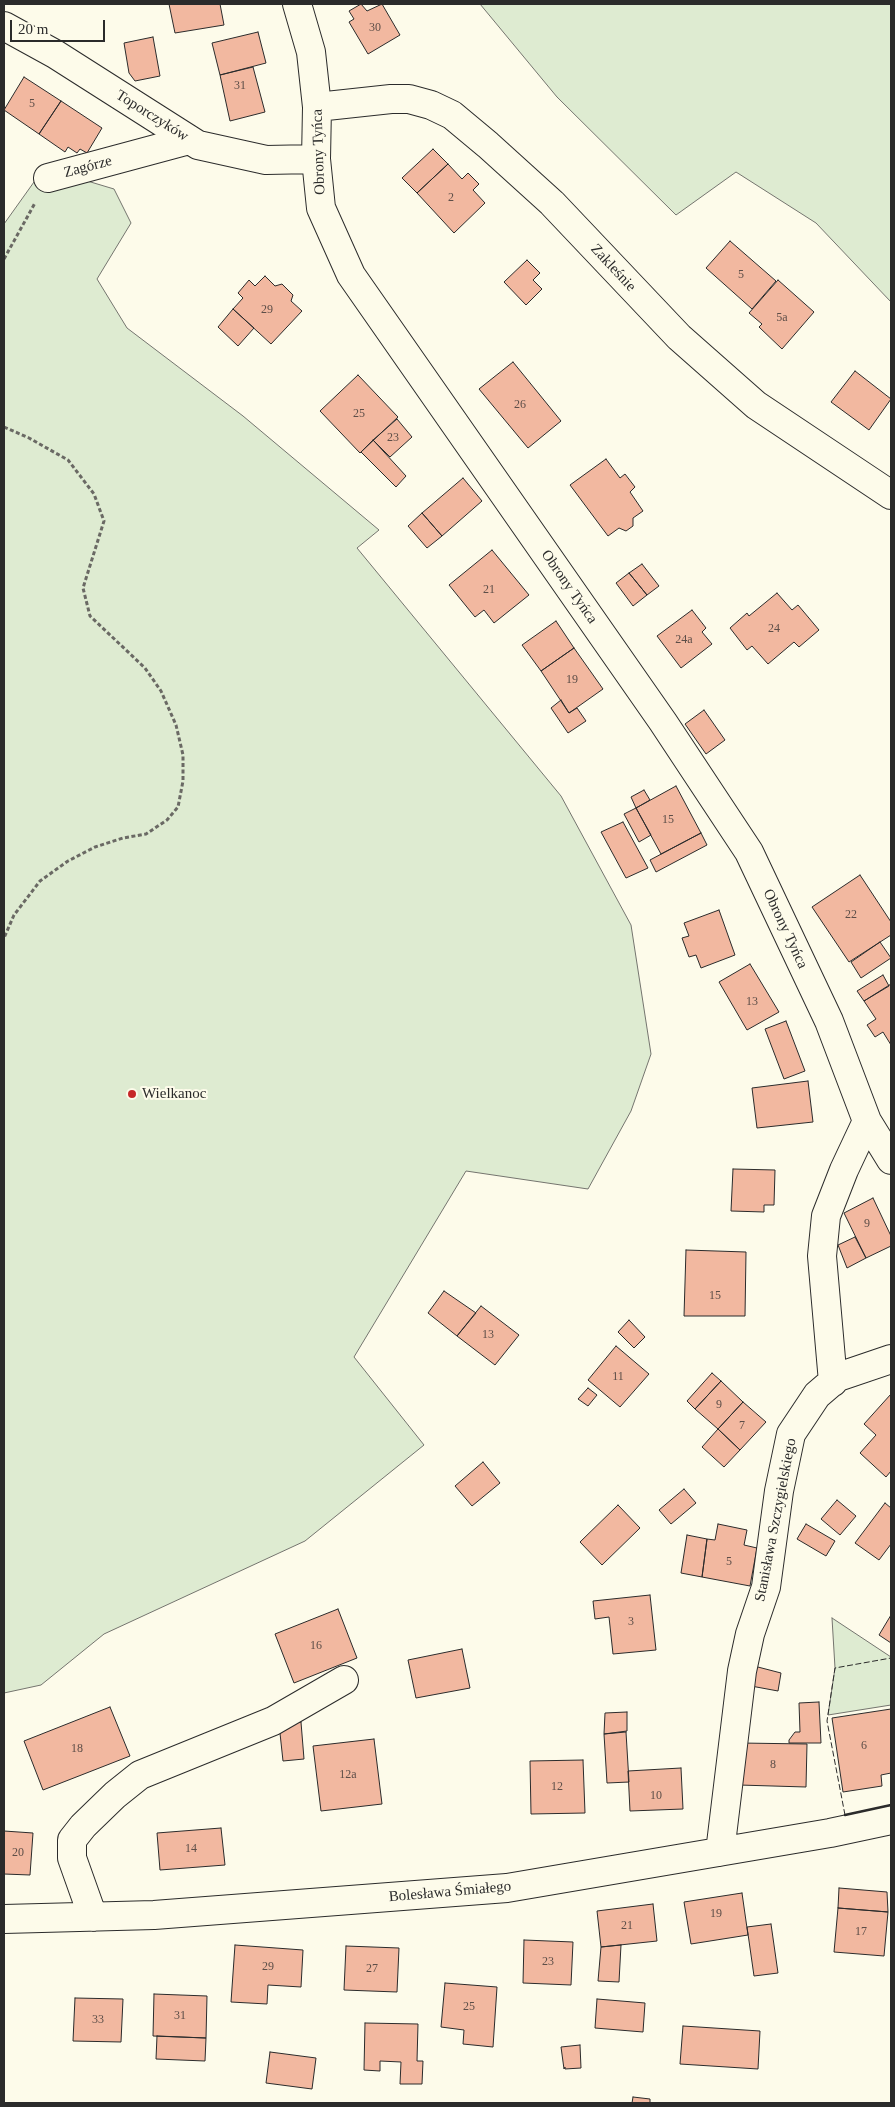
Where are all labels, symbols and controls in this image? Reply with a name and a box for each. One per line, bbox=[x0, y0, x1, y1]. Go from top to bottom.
scale bar bbox=[12, 10, 108, 42]
text: 20 m bbox=[18, 21, 48, 37]
house number: 30 bbox=[369, 21, 381, 35]
house number: 31 bbox=[234, 79, 246, 93]
street label: Toporczyków bbox=[112, 87, 192, 145]
house number: 5 bbox=[29, 97, 35, 111]
street label: Obrony Tyńca bbox=[309, 109, 329, 195]
street label: Zagórze bbox=[62, 152, 114, 182]
house number: 2 bbox=[448, 191, 454, 205]
street label: Zakleśnie bbox=[587, 241, 639, 295]
house number: 5 bbox=[738, 268, 744, 282]
house number: 29 bbox=[261, 303, 273, 317]
house number: 5a bbox=[776, 311, 788, 325]
house number: 26 bbox=[514, 398, 526, 412]
house number: 25 bbox=[353, 407, 365, 421]
house number: 23 bbox=[387, 431, 399, 445]
street label: Obrony Tyńca bbox=[537, 547, 601, 627]
house number: 21 bbox=[483, 583, 495, 597]
house number: 24 bbox=[768, 622, 780, 636]
house number: 24a bbox=[675, 633, 693, 647]
house number: 19 bbox=[566, 673, 578, 687]
house number: 15 bbox=[662, 813, 674, 827]
street label: Obrony Tyńca bbox=[759, 886, 811, 972]
house number: 22 bbox=[845, 908, 857, 922]
house number: 13 bbox=[746, 995, 758, 1009]
place label: Wielkanoc bbox=[142, 1085, 206, 1103]
marker: Wielkanoc bbox=[126, 1088, 138, 1100]
house number: 9 bbox=[864, 1217, 870, 1231]
house number: 15 bbox=[709, 1289, 721, 1303]
house number: 13 bbox=[482, 1328, 494, 1342]
house number: 11 bbox=[612, 1370, 624, 1384]
house number: 9 bbox=[716, 1398, 722, 1412]
house number: 7 bbox=[739, 1419, 745, 1433]
street label: Stanisława Szczygielskiego bbox=[751, 1437, 801, 1603]
house number: 5 bbox=[726, 1555, 732, 1569]
house number: 3 bbox=[628, 1615, 634, 1629]
house number: 16 bbox=[310, 1639, 322, 1653]
house number: 6 bbox=[861, 1739, 867, 1753]
house number: 18 bbox=[71, 1742, 83, 1756]
house number: 8 bbox=[770, 1758, 776, 1772]
house number: 12a bbox=[339, 1768, 357, 1782]
house number: 12 bbox=[551, 1780, 563, 1794]
house number: 10 bbox=[650, 1789, 662, 1803]
house number: 14 bbox=[185, 1842, 197, 1856]
house number: 20 bbox=[12, 1846, 24, 1860]
street label: Bolesława Śmiałego bbox=[388, 1878, 512, 1906]
house number: 19 bbox=[710, 1907, 722, 1921]
house number: 21 bbox=[621, 1919, 633, 1933]
house number: 17 bbox=[855, 1925, 867, 1939]
house number: 23 bbox=[542, 1955, 554, 1969]
house number: 29 bbox=[262, 1960, 274, 1974]
house number: 27 bbox=[366, 1962, 378, 1976]
house number: 25 bbox=[463, 2000, 475, 2014]
house number: 31 bbox=[174, 2009, 186, 2023]
house number: 33 bbox=[92, 2013, 104, 2027]

